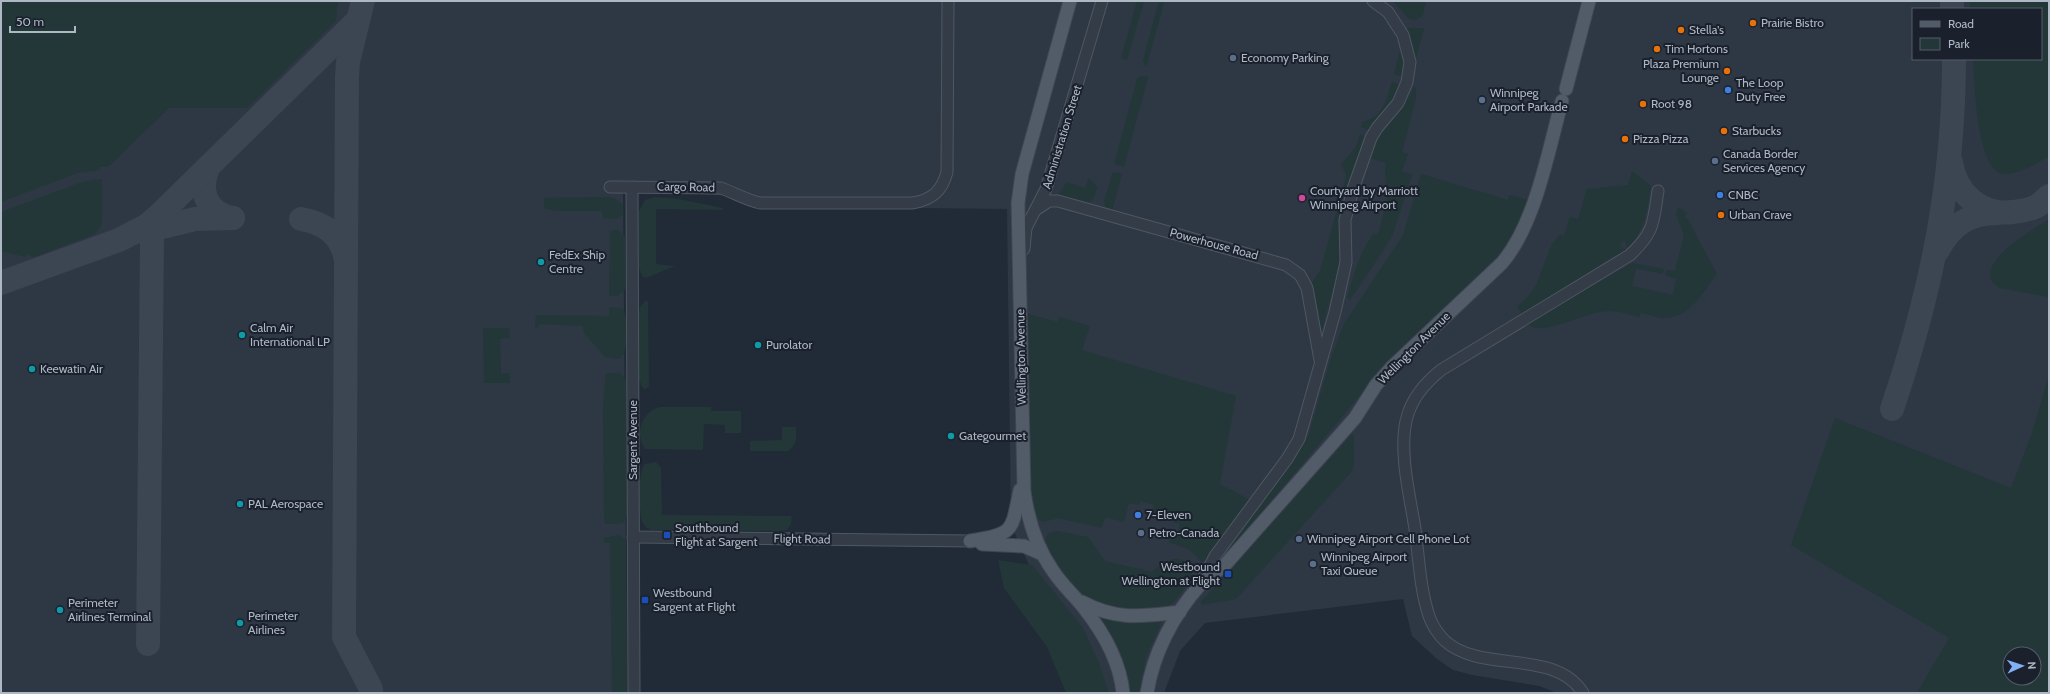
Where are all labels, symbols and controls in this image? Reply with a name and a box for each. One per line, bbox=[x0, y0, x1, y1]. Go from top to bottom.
scale bar bbox=[10, 8, 75, 34]
legend bbox=[1912, 8, 2042, 60]
text: 50 m bbox=[16, 14, 44, 29]
place label: Prairie Bistro bbox=[1761, 15, 1824, 30]
text: Road bbox=[1948, 16, 1974, 31]
marker: Prairie Bistro bbox=[1748, 18, 1758, 28]
place label: Stella's bbox=[1689, 22, 1724, 37]
marker: Stella's bbox=[1676, 25, 1686, 35]
text: Park bbox=[1948, 36, 1970, 51]
place label: Tim Hortons bbox=[1665, 41, 1728, 56]
marker: Tim Hortons bbox=[1652, 44, 1662, 54]
place label: Economy Parking bbox=[1241, 50, 1330, 65]
marker: Economy Parking bbox=[1228, 53, 1238, 63]
place label: Plaza Premium Lounge bbox=[1643, 56, 1719, 85]
marker: Plaza Premium Lounge bbox=[1722, 66, 1732, 76]
place label: The Loop Duty Free bbox=[1736, 75, 1785, 104]
street label: Administration Street bbox=[1039, 83, 1084, 191]
place label: Winnipeg Airport Parkade bbox=[1490, 85, 1568, 114]
marker: The Loop Duty Free bbox=[1723, 85, 1733, 95]
marker: Winnipeg Airport Parkade bbox=[1477, 95, 1487, 105]
place label: Root 98 bbox=[1651, 96, 1692, 111]
marker: Root 98 bbox=[1638, 99, 1648, 109]
place label: Starbucks bbox=[1732, 123, 1781, 138]
marker: Starbucks bbox=[1719, 126, 1729, 136]
place label: Pizza Pizza bbox=[1633, 131, 1689, 146]
marker: Pizza Pizza bbox=[1620, 134, 1630, 144]
place label: Canada Border Services Agency bbox=[1723, 146, 1805, 175]
marker: Canada Border Services Agency bbox=[1710, 156, 1720, 166]
street label: Cargo Road bbox=[657, 178, 715, 195]
place label: Courtyard by Marriott Winnipeg Airport bbox=[1310, 183, 1418, 212]
place label: CNBC bbox=[1728, 187, 1758, 202]
marker: CNBC bbox=[1715, 190, 1725, 200]
marker: Courtyard by Marriott Winnipeg Airport bbox=[1297, 193, 1307, 203]
place label: Urban Crave bbox=[1729, 207, 1792, 222]
marker: Urban Crave bbox=[1716, 210, 1726, 220]
street label: Powerhouse Road bbox=[1168, 224, 1260, 263]
place label: FedEx Ship Centre bbox=[549, 247, 605, 276]
marker: FedEx Ship Centre bbox=[536, 257, 546, 267]
street label: Wellington Avenue bbox=[1374, 308, 1453, 387]
street label: Wellington Avenue bbox=[1012, 309, 1029, 405]
place label: Calm Air International LP bbox=[250, 320, 330, 349]
marker: Calm Air International LP bbox=[237, 330, 247, 340]
place label: Purolator bbox=[766, 337, 812, 352]
marker: Purolator bbox=[753, 340, 763, 350]
place label: Keewatin Air bbox=[40, 361, 103, 376]
marker: Keewatin Air bbox=[27, 364, 37, 374]
street label: Sargent Avenue bbox=[625, 400, 640, 480]
place label: Gategourmet bbox=[959, 428, 1026, 443]
marker: Gategourmet bbox=[946, 431, 956, 441]
place label: PAL Aerospace bbox=[248, 496, 323, 511]
marker: PAL Aerospace bbox=[235, 499, 245, 509]
place label: 7-Eleven bbox=[1146, 507, 1191, 522]
marker: 7-Eleven bbox=[1133, 510, 1143, 520]
place label: Southbound Flight at Sargent bbox=[675, 520, 757, 549]
place label: Petro-Canada bbox=[1149, 525, 1220, 540]
marker: Petro-Canada bbox=[1136, 528, 1146, 538]
marker: Southbound Flight at Sargent bbox=[662, 530, 672, 540]
street label: Flight Road bbox=[773, 531, 831, 546]
place label: Winnipeg Airport Cell Phone Lot bbox=[1307, 531, 1470, 546]
marker: Winnipeg Airport Cell Phone Lot bbox=[1294, 534, 1304, 544]
place label: Winnipeg Airport Taxi Queue bbox=[1321, 549, 1407, 578]
place label: Westbound Wellington at Flight bbox=[1122, 559, 1220, 588]
marker: Winnipeg Airport Taxi Queue bbox=[1308, 559, 1318, 569]
marker: Westbound Wellington at Flight bbox=[1223, 569, 1233, 579]
place label: Westbound Sargent at Flight bbox=[653, 585, 735, 614]
place label: Perimeter Airlines Terminal bbox=[68, 595, 152, 624]
marker: Westbound Sargent at Flight bbox=[640, 595, 650, 605]
marker: Perimeter Airlines Terminal bbox=[55, 605, 65, 615]
place label: Perimeter Airlines bbox=[248, 608, 298, 637]
marker: Perimeter Airlines bbox=[235, 618, 245, 628]
north arrow bbox=[2002, 646, 2042, 686]
text: N bbox=[2025, 661, 2039, 670]

